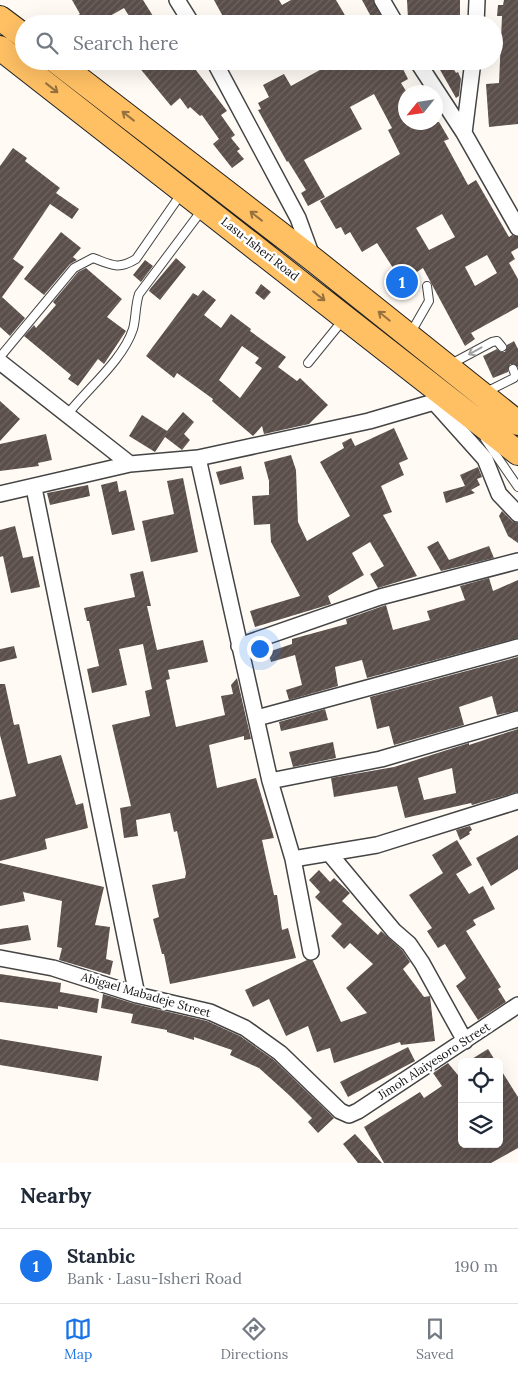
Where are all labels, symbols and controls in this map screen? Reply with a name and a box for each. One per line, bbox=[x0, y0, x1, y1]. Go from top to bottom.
search box bbox=[15, 15, 503, 70]
icon: search bbox=[33, 29, 61, 57]
text: Search here bbox=[73, 31, 179, 55]
one-way arrow bbox=[45, 83, 59, 93]
north arrow bbox=[398, 85, 443, 130]
one-way arrow bbox=[121, 111, 134, 122]
one-way arrow bbox=[250, 210, 263, 221]
street label: Lasu-Isheri Road bbox=[218, 214, 302, 284]
pin: 1 bbox=[386, 263, 418, 301]
one-way arrow bbox=[312, 290, 325, 301]
one-way arrow bbox=[378, 311, 391, 322]
one-way arrow bbox=[469, 346, 483, 356]
your location bbox=[247, 636, 273, 662]
street label: Abigael Mabadeje Street bbox=[78, 968, 213, 1020]
street label: Jimoh Alaiyesoro Street bbox=[374, 1018, 493, 1103]
map controls bbox=[458, 1058, 503, 1148]
button: locate bbox=[458, 1058, 503, 1103]
button: layers bbox=[458, 1103, 503, 1148]
text: Nearby bbox=[20, 1182, 91, 1209]
text: Stanbic bbox=[67, 1244, 135, 1268]
text: 1 bbox=[33, 1256, 39, 1276]
text: 190 m bbox=[454, 1256, 498, 1276]
text: Bank · Lasu-Isheri Road bbox=[67, 1268, 242, 1288]
tab: Map bbox=[64, 1315, 92, 1363]
tab: Directions bbox=[220, 1315, 288, 1363]
tab: Saved bbox=[416, 1315, 454, 1363]

